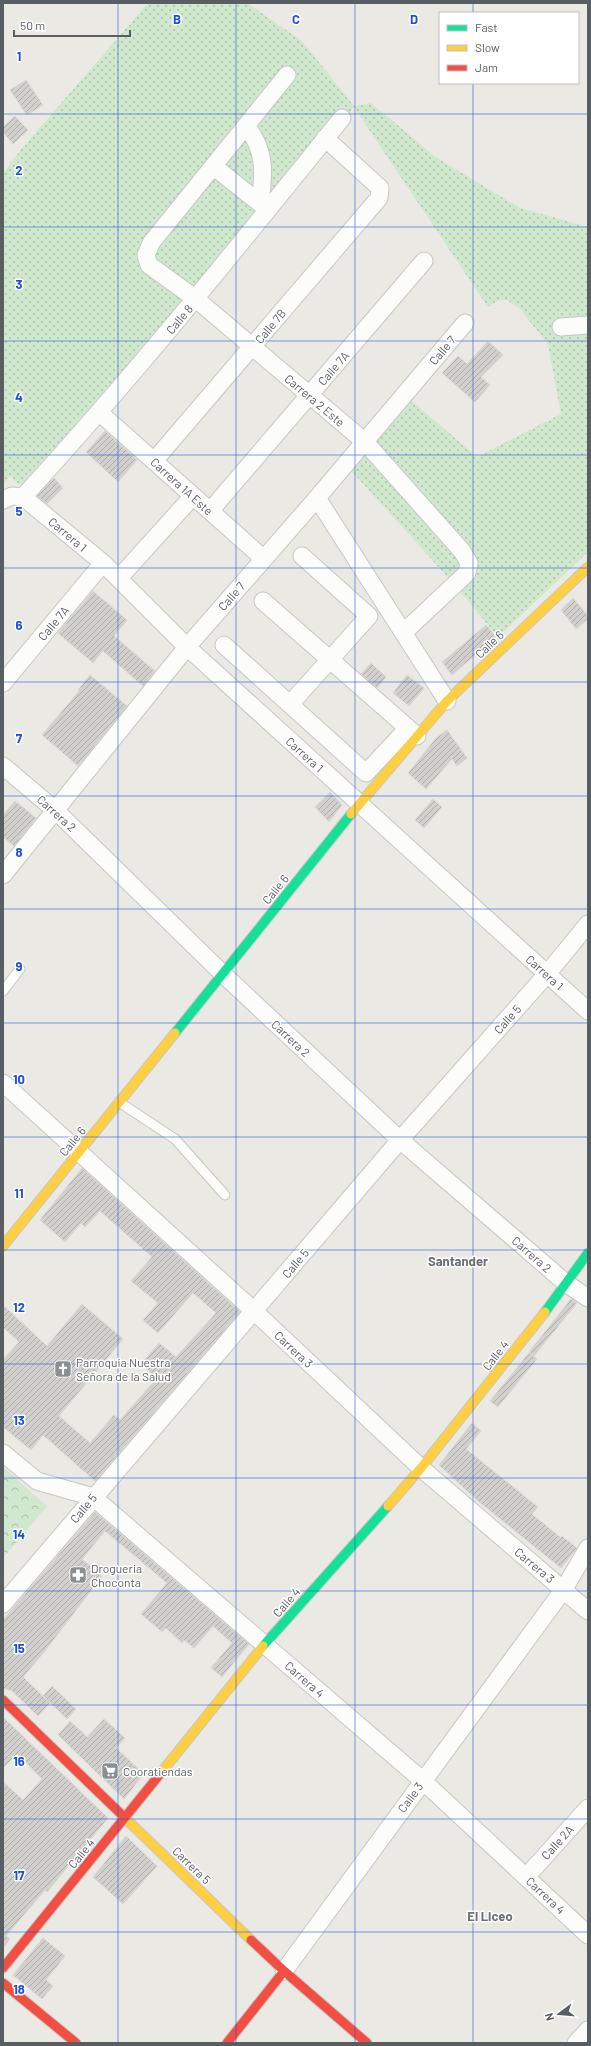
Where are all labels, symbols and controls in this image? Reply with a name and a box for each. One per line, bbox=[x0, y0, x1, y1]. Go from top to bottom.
text: B bbox=[173, 11, 181, 27]
text: C bbox=[292, 11, 300, 27]
text: D bbox=[410, 11, 418, 27]
scale bar bbox=[14, 12, 130, 38]
legend bbox=[439, 12, 579, 84]
text: 50 m bbox=[20, 18, 45, 32]
text: Fast bbox=[475, 20, 498, 34]
text: Slow bbox=[475, 40, 500, 54]
text: 1 bbox=[17, 48, 21, 64]
text: Jam bbox=[475, 60, 498, 74]
text: 2 bbox=[15, 162, 23, 178]
text: 3 bbox=[15, 276, 23, 292]
street label: Calle 8 bbox=[163, 302, 195, 336]
street label: Calle 7B bbox=[252, 306, 288, 346]
street label: Calle 7 bbox=[426, 332, 458, 367]
street label: Calle 7A bbox=[314, 348, 352, 388]
street label: Carrera 2 Este bbox=[282, 371, 348, 429]
text: 4 bbox=[15, 389, 23, 405]
street label: Carrera 1A Este bbox=[148, 454, 216, 518]
text: 5 bbox=[15, 503, 23, 519]
street label: Carrera 1 bbox=[46, 514, 90, 554]
street label: Calle 7 bbox=[215, 579, 247, 613]
street label: Calle 7A bbox=[35, 603, 71, 643]
text: 6 bbox=[16, 617, 23, 633]
street label: Calle 6 bbox=[472, 627, 506, 661]
text: 7 bbox=[16, 730, 23, 746]
street label: Carrera 1 bbox=[283, 734, 327, 774]
street label: Carrera 2 bbox=[35, 792, 79, 834]
text: 8 bbox=[15, 844, 23, 860]
street label: Calle 6 bbox=[259, 871, 291, 907]
street label: Carrera 1 bbox=[523, 952, 567, 992]
text: 9 bbox=[16, 958, 23, 974]
street label: Calle 5 bbox=[490, 1002, 524, 1036]
street label: Carrera 2 bbox=[269, 1017, 313, 1059]
text: 10 bbox=[13, 1071, 25, 1087]
street label: Calle 6 bbox=[56, 1123, 88, 1159]
text: 11 bbox=[14, 1185, 24, 1201]
street label: Carrera 2 bbox=[509, 1233, 555, 1275]
street label: Calle 5 bbox=[279, 1246, 311, 1280]
district label: Santander bbox=[428, 1253, 488, 1269]
text: 12 bbox=[13, 1299, 25, 1315]
street label: Carrera 3 bbox=[272, 1328, 316, 1370]
street label: Calle 4 bbox=[479, 1337, 511, 1373]
place label: Parroquia Nuestra Señora de la Salud bbox=[76, 1355, 171, 1383]
church icon: Parroquia Nuestra Señora de la Salud bbox=[53, 1359, 73, 1379]
text: 13 bbox=[13, 1412, 25, 1428]
street label: Calle 5 bbox=[67, 1491, 99, 1525]
text: 14 bbox=[13, 1526, 25, 1542]
street label: Carrera 3 bbox=[512, 1544, 558, 1586]
place label: Drogueria Choconta bbox=[91, 1561, 142, 1589]
pharmacy icon: Drogueria Choconta bbox=[68, 1565, 88, 1585]
street label: Calle 4 bbox=[269, 1584, 303, 1620]
text: 15 bbox=[13, 1640, 25, 1656]
street label: Carrera 4 bbox=[282, 1658, 328, 1700]
text: 16 bbox=[13, 1753, 25, 1769]
supermarket icon: Cooratiendas bbox=[100, 1761, 120, 1781]
place label: Cooratiendas bbox=[123, 1764, 193, 1778]
street label: Calle 3 bbox=[394, 1779, 426, 1815]
street label: Calle 2A bbox=[538, 1822, 576, 1862]
street label: Calle 4 bbox=[65, 1835, 97, 1871]
street label: Carrera 5 bbox=[170, 1843, 214, 1887]
text: 17 bbox=[13, 1867, 25, 1883]
street label: Carrera 4 bbox=[524, 1874, 568, 1916]
district label: El Liceo bbox=[467, 1908, 513, 1924]
text: 18 bbox=[13, 1981, 25, 1997]
north arrow bbox=[539, 1994, 579, 2034]
text: N bbox=[542, 2012, 556, 2022]

